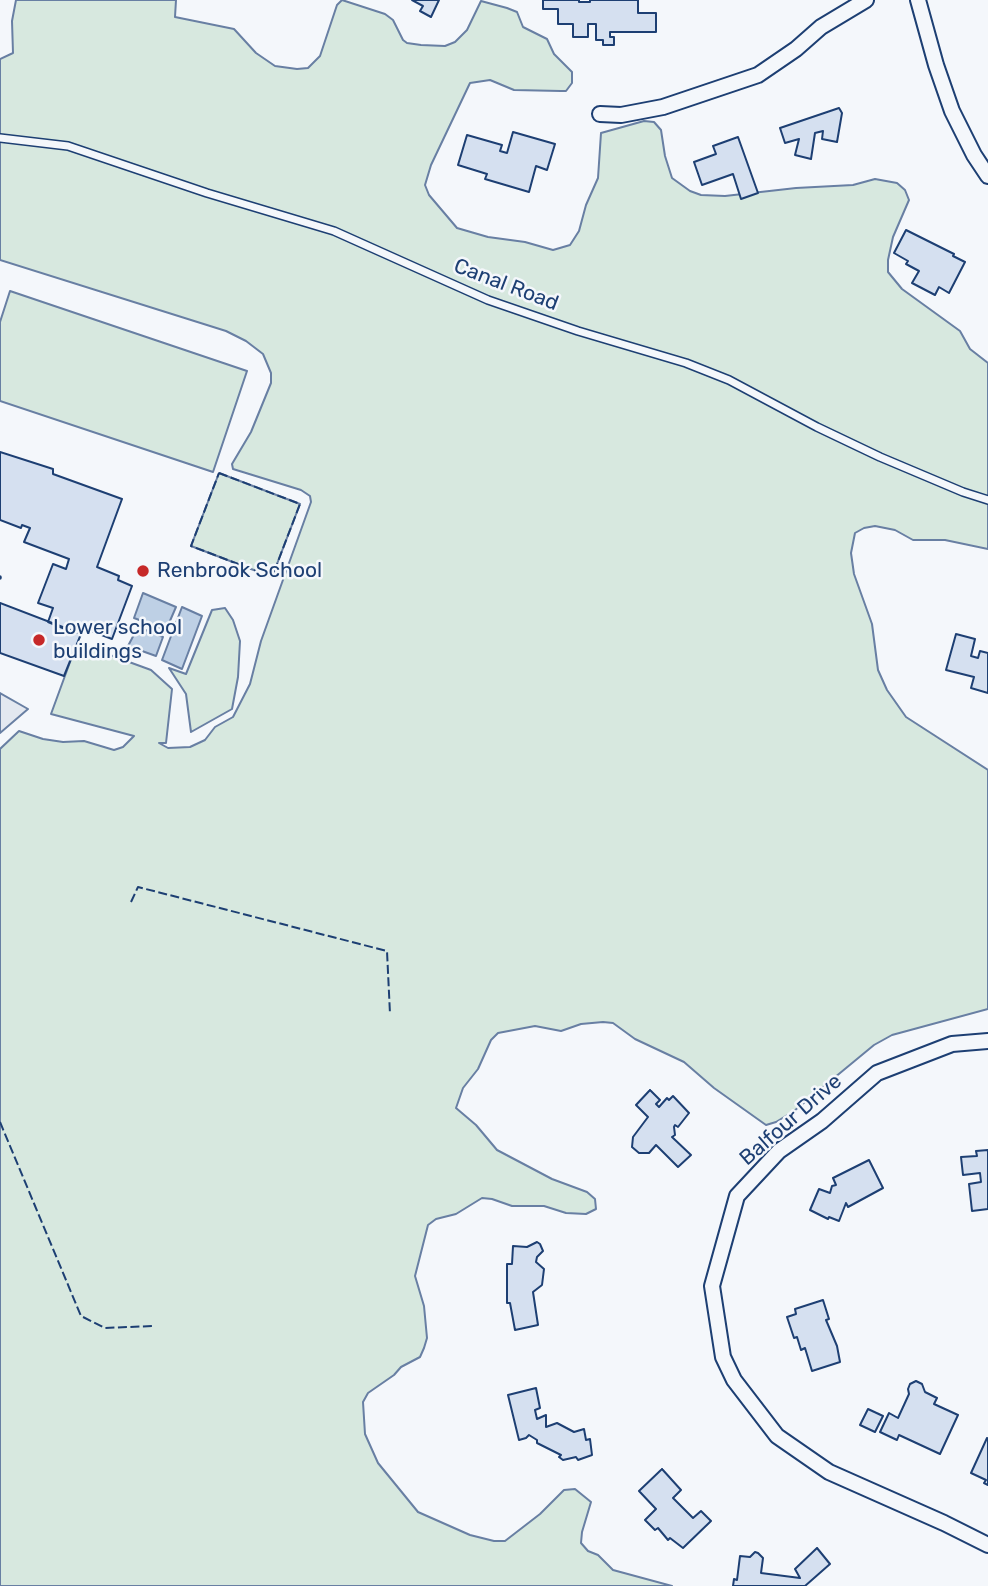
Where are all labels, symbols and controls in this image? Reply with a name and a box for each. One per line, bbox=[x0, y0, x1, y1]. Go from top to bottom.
street label: Canal Road bbox=[450, 254, 562, 316]
place label: Renbrook School bbox=[157, 558, 322, 584]
marker: Renbrook School bbox=[135, 563, 151, 579]
place label: Lower school buildings bbox=[53, 615, 182, 665]
marker: Lower school buildings bbox=[31, 632, 47, 648]
street label: Balfour Drive bbox=[735, 1069, 847, 1171]

